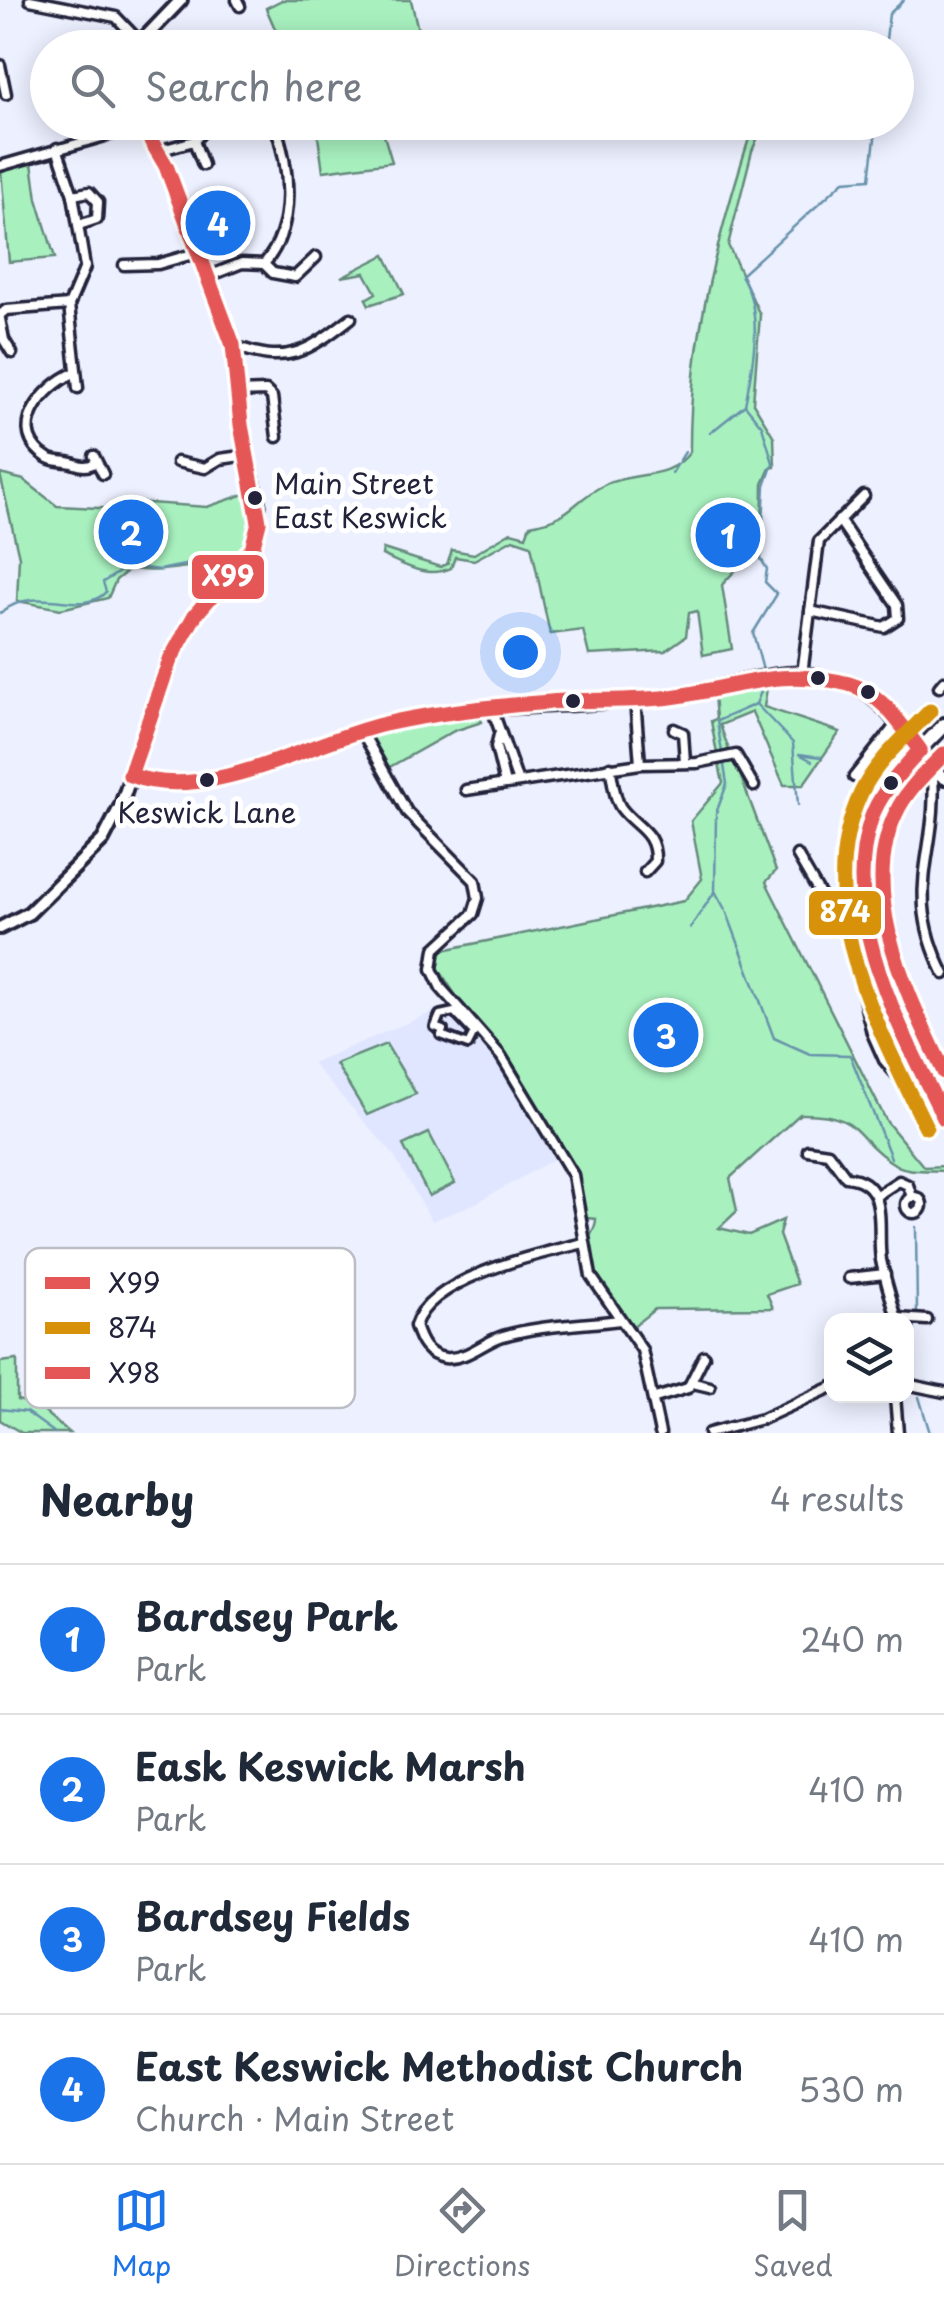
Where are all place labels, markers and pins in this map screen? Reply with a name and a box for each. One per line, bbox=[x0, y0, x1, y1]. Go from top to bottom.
pin: 4 bbox=[186, 186, 250, 260]
place label: Main Street East Keswick bbox=[274, 461, 447, 538]
marker: Main Street East Keswick bbox=[245, 488, 265, 508]
pin: 2 bbox=[98, 494, 164, 570]
pin: 1 bbox=[696, 498, 760, 572]
unlabelled marker bbox=[808, 668, 828, 688]
unlabelled marker bbox=[858, 682, 878, 702]
unlabelled marker bbox=[563, 691, 583, 711]
marker: Keswick Lane bbox=[197, 770, 217, 790]
unlabelled marker bbox=[881, 773, 901, 793]
place label: Keswick Lane bbox=[118, 790, 296, 833]
pin: 3 bbox=[634, 998, 698, 1072]

